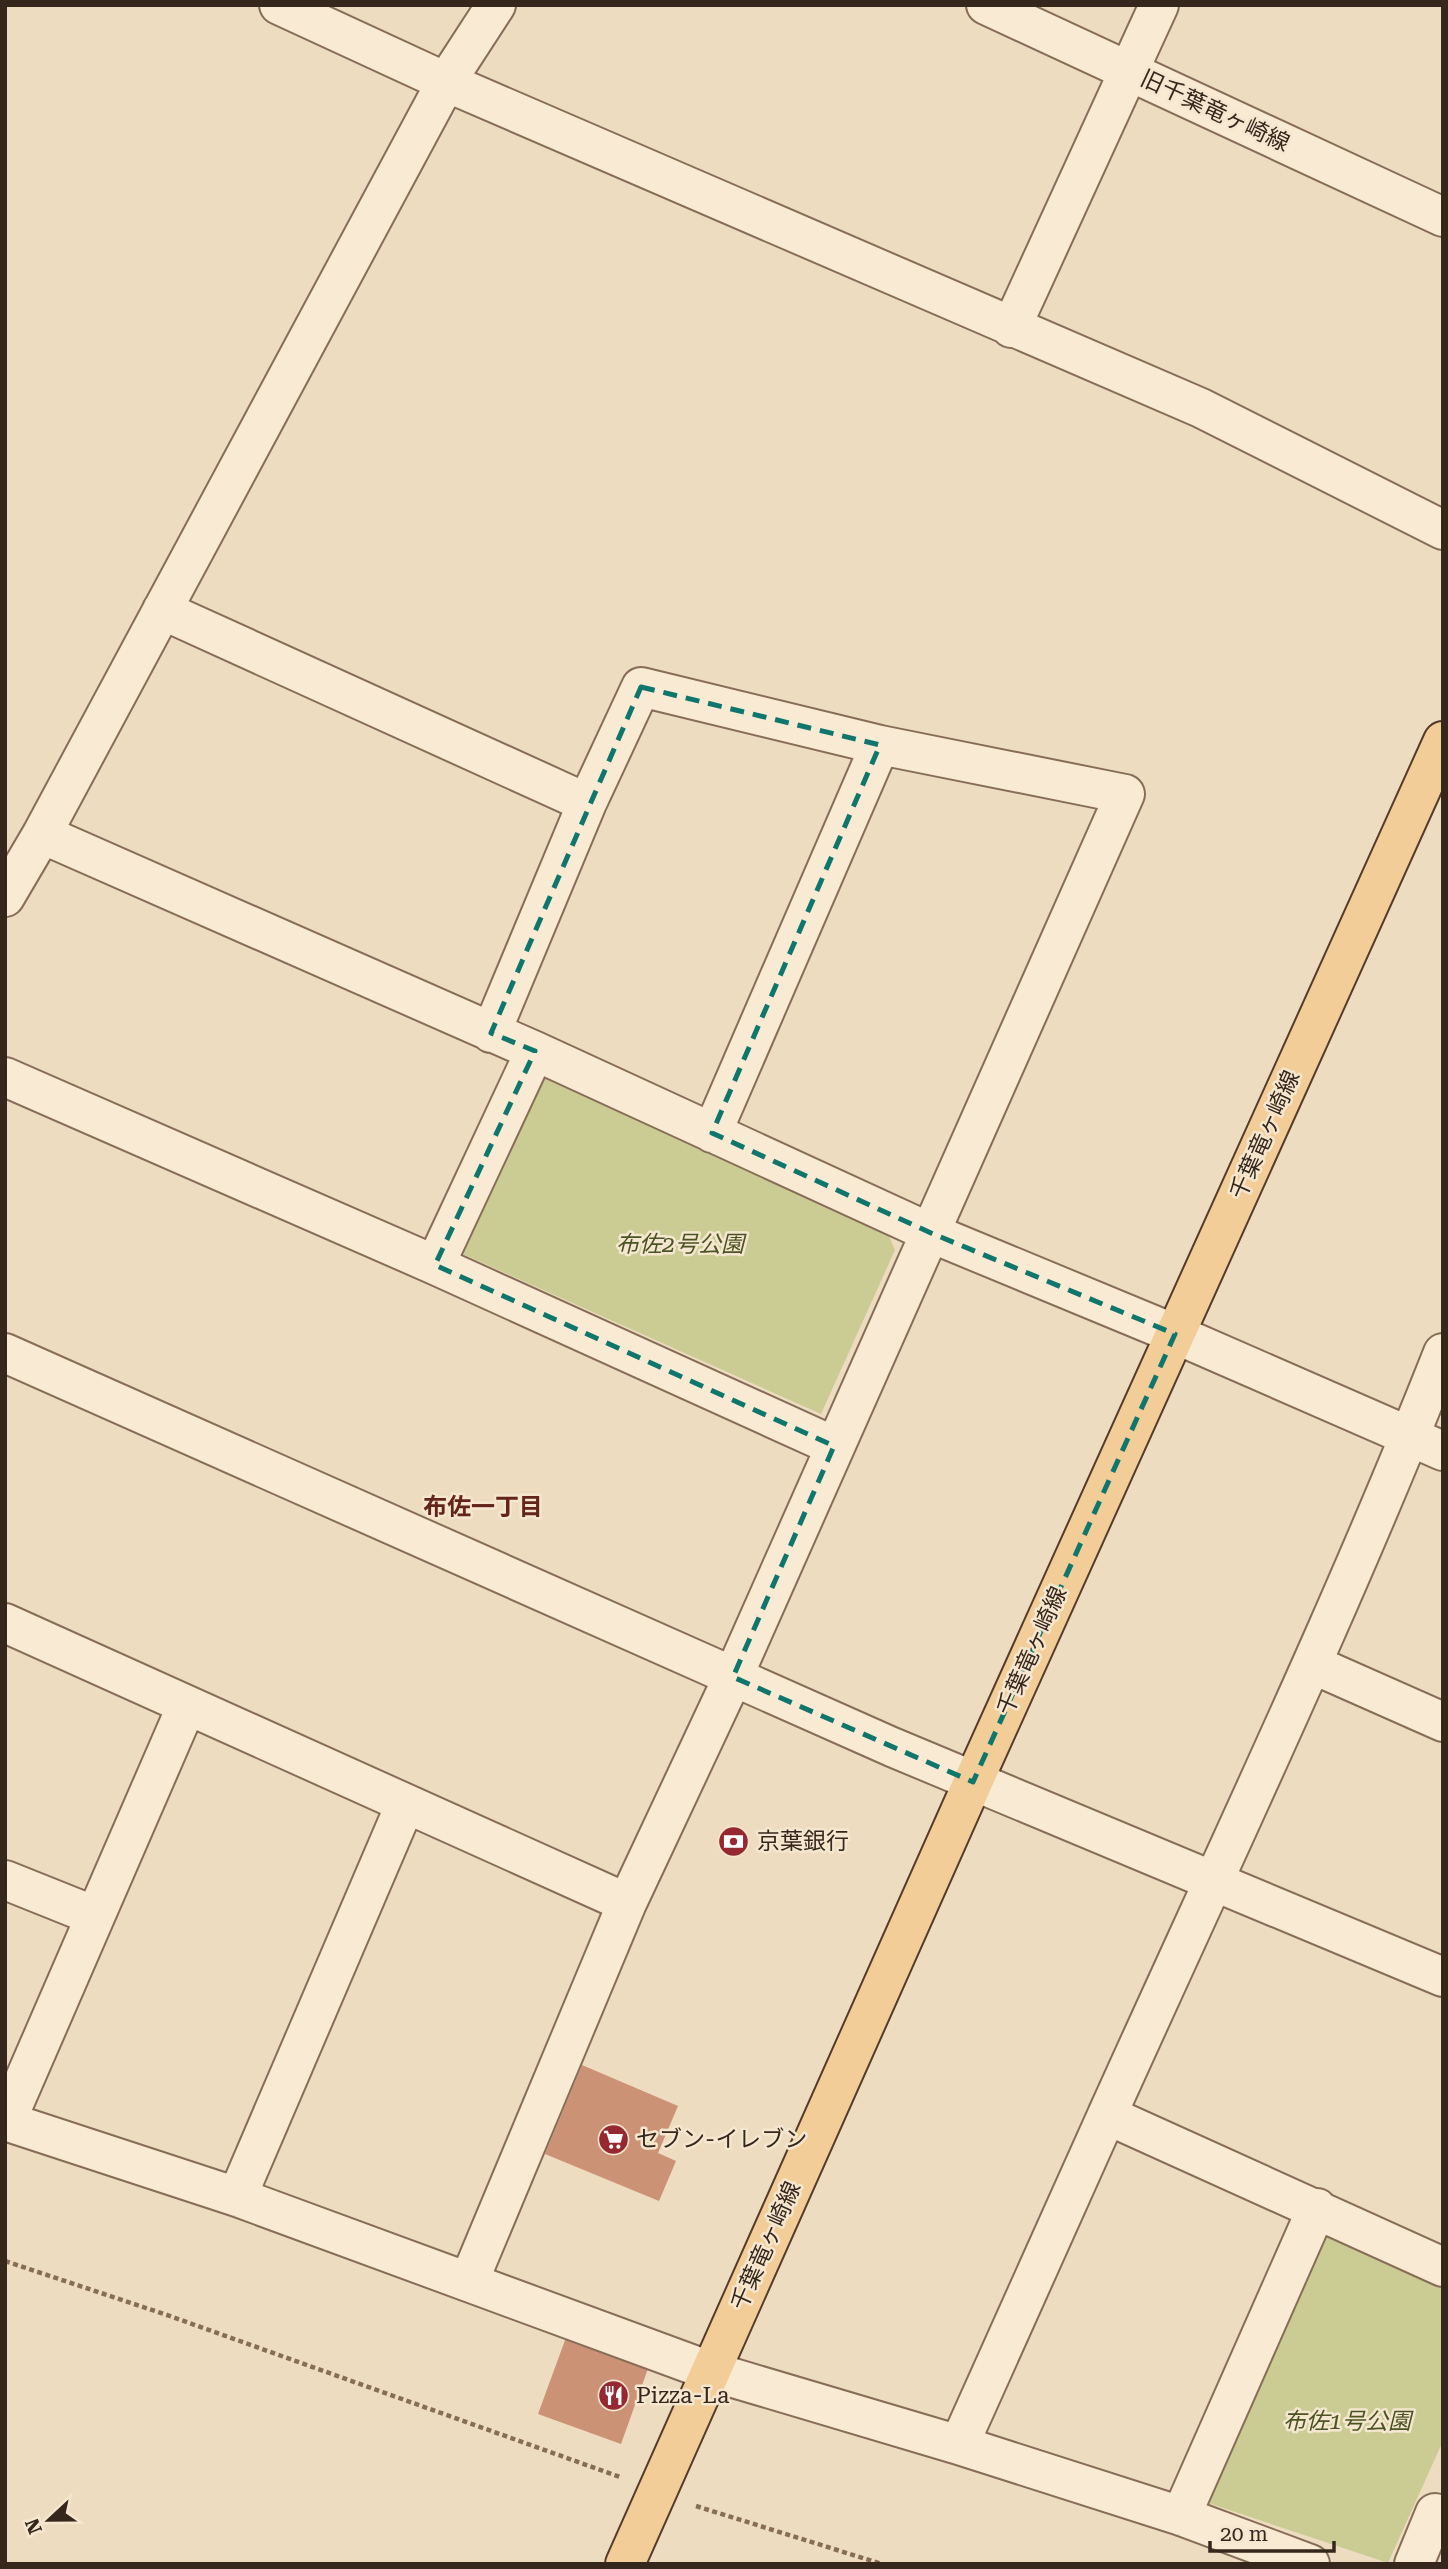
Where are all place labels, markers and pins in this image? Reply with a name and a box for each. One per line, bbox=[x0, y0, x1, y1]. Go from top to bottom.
bank icon: 京葉銀行 bbox=[717, 1824, 751, 1858]
place label: 京葉銀行 bbox=[757, 1828, 849, 1855]
supermarket icon: セブン-イレブン bbox=[596, 2122, 630, 2156]
place label: セブン-イレブン bbox=[636, 2126, 807, 2153]
restaurant icon: Pizza-La bbox=[596, 2378, 630, 2412]
place label: Pizza-La bbox=[636, 2382, 730, 2409]

